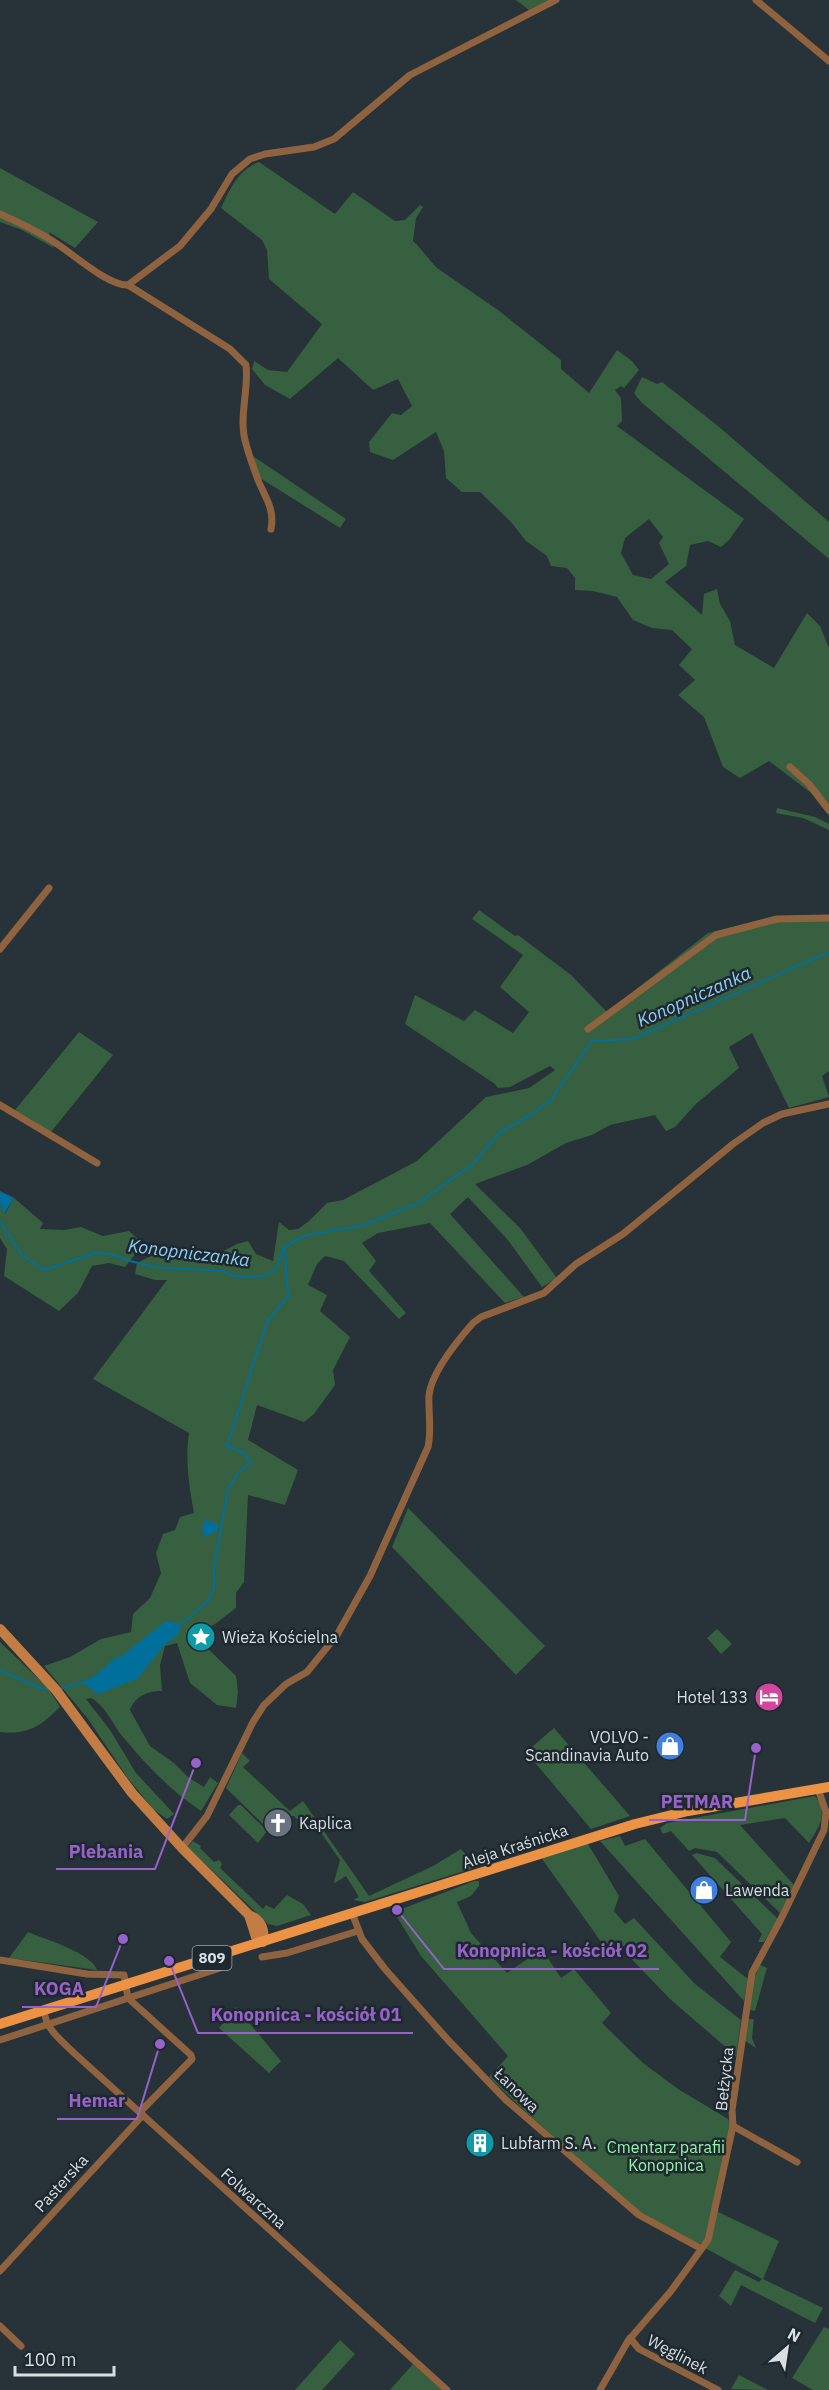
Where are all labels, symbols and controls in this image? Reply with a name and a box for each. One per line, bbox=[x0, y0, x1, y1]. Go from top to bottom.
water label: Konopniczanka bbox=[633, 961, 754, 1032]
water label: Konopniczanka bbox=[127, 1234, 251, 1271]
place icon: Wieża Kościelna bbox=[185, 1621, 217, 1653]
place label: Wieża Kościelna bbox=[222, 1627, 338, 1647]
hotel icon: Hotel 133 bbox=[753, 1681, 785, 1713]
place label: Hotel 133 bbox=[676, 1687, 748, 1707]
place label: VOLVO - Scandinavia Auto bbox=[525, 1727, 649, 1765]
shop icon: VOLVO - Scandinavia Auto bbox=[654, 1730, 686, 1762]
callout: PETMAR bbox=[649, 1784, 745, 1820]
text: PETMAR bbox=[661, 1790, 733, 1813]
church icon: Kaplica bbox=[262, 1807, 294, 1839]
place label: Kaplica bbox=[299, 1813, 352, 1833]
street label: Aleja Kraśnicka bbox=[460, 1819, 571, 1872]
callout: Plebania bbox=[56, 1833, 155, 1869]
text: Plebania bbox=[69, 1840, 143, 1863]
shop icon: Lawenda bbox=[688, 1874, 720, 1906]
place label: Lawenda bbox=[725, 1880, 790, 1900]
callout: Konopnica - kościół 02 bbox=[444, 1933, 659, 1969]
text: Konopnica - kościół 02 bbox=[457, 1939, 647, 1962]
road number: 809 bbox=[192, 1946, 232, 1970]
callout: KOGA bbox=[22, 1971, 96, 2007]
text: KOGA bbox=[34, 1977, 84, 2000]
callout: Konopnica - kościół 01 bbox=[198, 1997, 413, 2033]
text: Konopnica - kościół 01 bbox=[211, 2003, 401, 2026]
street label: Bełżycka bbox=[711, 2046, 737, 2112]
street label: Łanowa bbox=[489, 2063, 544, 2117]
callout: Hemar bbox=[57, 2083, 137, 2119]
text: Hemar bbox=[69, 2089, 125, 2112]
building icon: Lubfarm S. A. bbox=[464, 2127, 496, 2159]
place label: Lubfarm S. A. bbox=[501, 2133, 597, 2153]
park label: Cmentarz parafii Konopnica bbox=[607, 2137, 725, 2175]
street label: Pasterska bbox=[30, 2150, 92, 2216]
street label: Folwarczna bbox=[217, 2163, 291, 2233]
north arrow bbox=[757, 2318, 817, 2378]
text: N bbox=[784, 2323, 804, 2346]
street label: Węglinek bbox=[644, 2330, 712, 2379]
scale bar bbox=[15, 2339, 114, 2377]
text: 100 m bbox=[24, 2348, 76, 2371]

